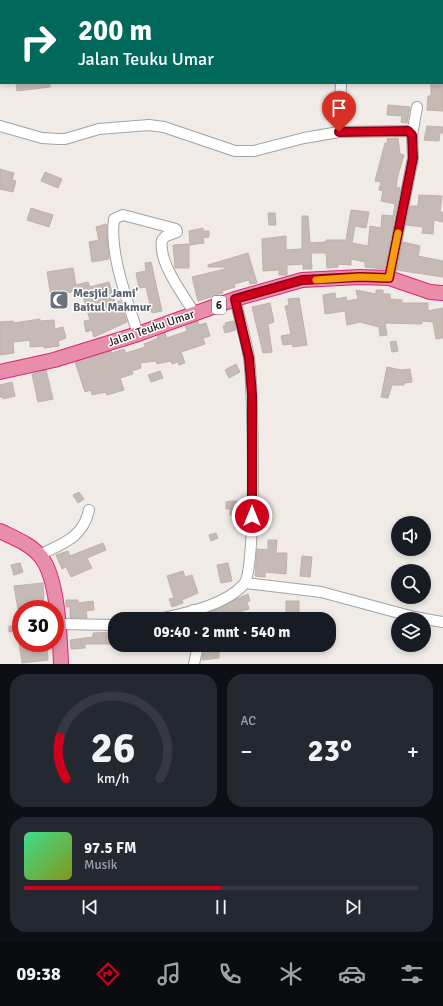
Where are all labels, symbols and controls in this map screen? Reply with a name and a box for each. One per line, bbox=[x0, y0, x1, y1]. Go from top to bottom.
text: 200 m bbox=[78, 14, 152, 48]
icon: right bbox=[12, 16, 64, 68]
text: Jalan Teuku Umar bbox=[78, 48, 214, 70]
pin bbox=[322, 91, 356, 132]
icon: arrive bbox=[328, 97, 350, 119]
place label: Mesjid Jami' Baitul Makmur bbox=[73, 286, 151, 315]
mosque icon: Mesjid Jami' Baitul Makmur bbox=[48, 289, 70, 311]
road number: 6 bbox=[212, 296, 226, 314]
street label: Jalan Teuku Umar bbox=[106, 306, 197, 350]
position arrow bbox=[231, 495, 273, 537]
map controls bbox=[391, 516, 431, 652]
button: sound bbox=[391, 516, 431, 556]
button: search bbox=[391, 564, 431, 604]
speed limit sign: 30 bbox=[12, 600, 64, 652]
button: layers bbox=[391, 612, 431, 652]
text: 09:40 · 2 mnt · 540 m bbox=[154, 623, 290, 641]
text: AC bbox=[241, 713, 256, 729]
text: 26 bbox=[91, 722, 136, 773]
text: 23° bbox=[308, 733, 352, 770]
text: − bbox=[241, 738, 252, 765]
text: + bbox=[407, 738, 419, 765]
text: km/h bbox=[97, 769, 129, 786]
text: 97.5 FM bbox=[84, 839, 136, 857]
text: Musik bbox=[84, 857, 117, 873]
icon: previous bbox=[79, 896, 101, 918]
icon: pause bbox=[210, 896, 232, 918]
icon: next bbox=[342, 896, 364, 918]
icon: directions bbox=[94, 960, 122, 988]
icon: music bbox=[155, 960, 183, 988]
icon: phone bbox=[216, 960, 244, 988]
icon: climate bbox=[277, 960, 305, 988]
icon: car bbox=[338, 960, 366, 988]
icon: filters bbox=[398, 960, 426, 988]
text: 09:38 bbox=[16, 963, 61, 985]

